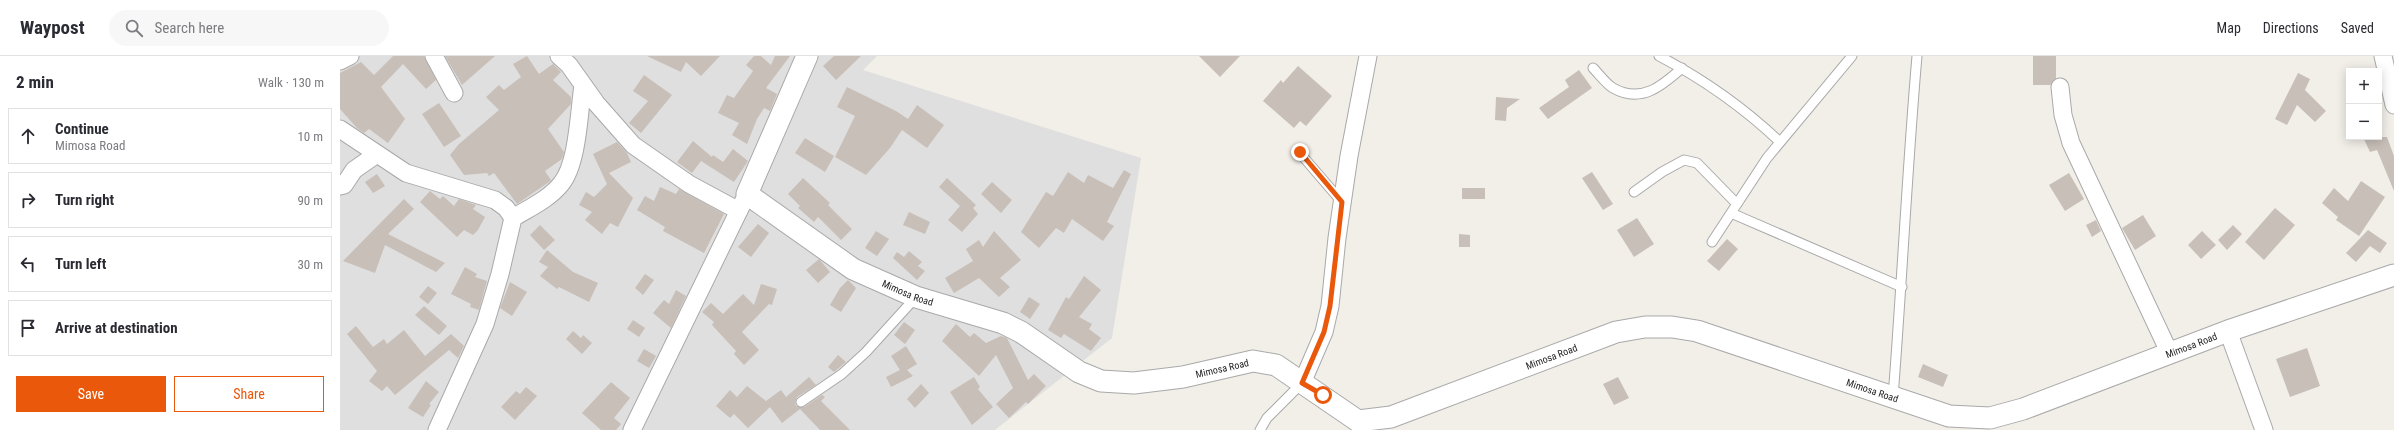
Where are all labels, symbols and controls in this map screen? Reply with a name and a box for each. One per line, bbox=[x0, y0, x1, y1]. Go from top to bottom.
search box bbox=[109, 10, 389, 46]
text: Waypost bbox=[20, 16, 85, 39]
icon: search bbox=[123, 17, 145, 39]
text: Search here bbox=[155, 19, 224, 37]
text: Map bbox=[2217, 20, 2241, 36]
text: Directions bbox=[2263, 20, 2319, 36]
text: Saved bbox=[2341, 20, 2374, 36]
map controls bbox=[2346, 68, 2382, 140]
button: + bbox=[2346, 68, 2382, 104]
text: 2 min bbox=[16, 72, 54, 92]
text: Walk · 130 m bbox=[258, 75, 324, 90]
button: − bbox=[2346, 104, 2382, 140]
text: Continue bbox=[55, 120, 109, 138]
icon: ahead bbox=[17, 125, 39, 147]
text: 10 m bbox=[297, 129, 323, 144]
text: Mimosa Road bbox=[55, 138, 125, 153]
route end bbox=[1291, 143, 1309, 161]
icon: right bbox=[17, 189, 39, 211]
text: Turn right bbox=[55, 191, 114, 209]
text: 90 m bbox=[297, 193, 323, 208]
icon: left bbox=[17, 253, 39, 275]
text: Turn left bbox=[55, 255, 106, 273]
text: 30 m bbox=[297, 257, 323, 272]
street label: Mimosa Road bbox=[880, 278, 935, 308]
icon: arrive bbox=[17, 317, 39, 339]
text: Arrive at destination bbox=[55, 319, 178, 337]
street label: Mimosa Road bbox=[2164, 331, 2219, 360]
street label: Mimosa Road bbox=[1524, 342, 1579, 372]
street label: Mimosa Road bbox=[1195, 357, 1250, 380]
button: Save bbox=[16, 376, 166, 412]
button: Share bbox=[174, 376, 324, 412]
street label: Mimosa Road bbox=[1845, 377, 1900, 405]
route start bbox=[1314, 386, 1332, 404]

